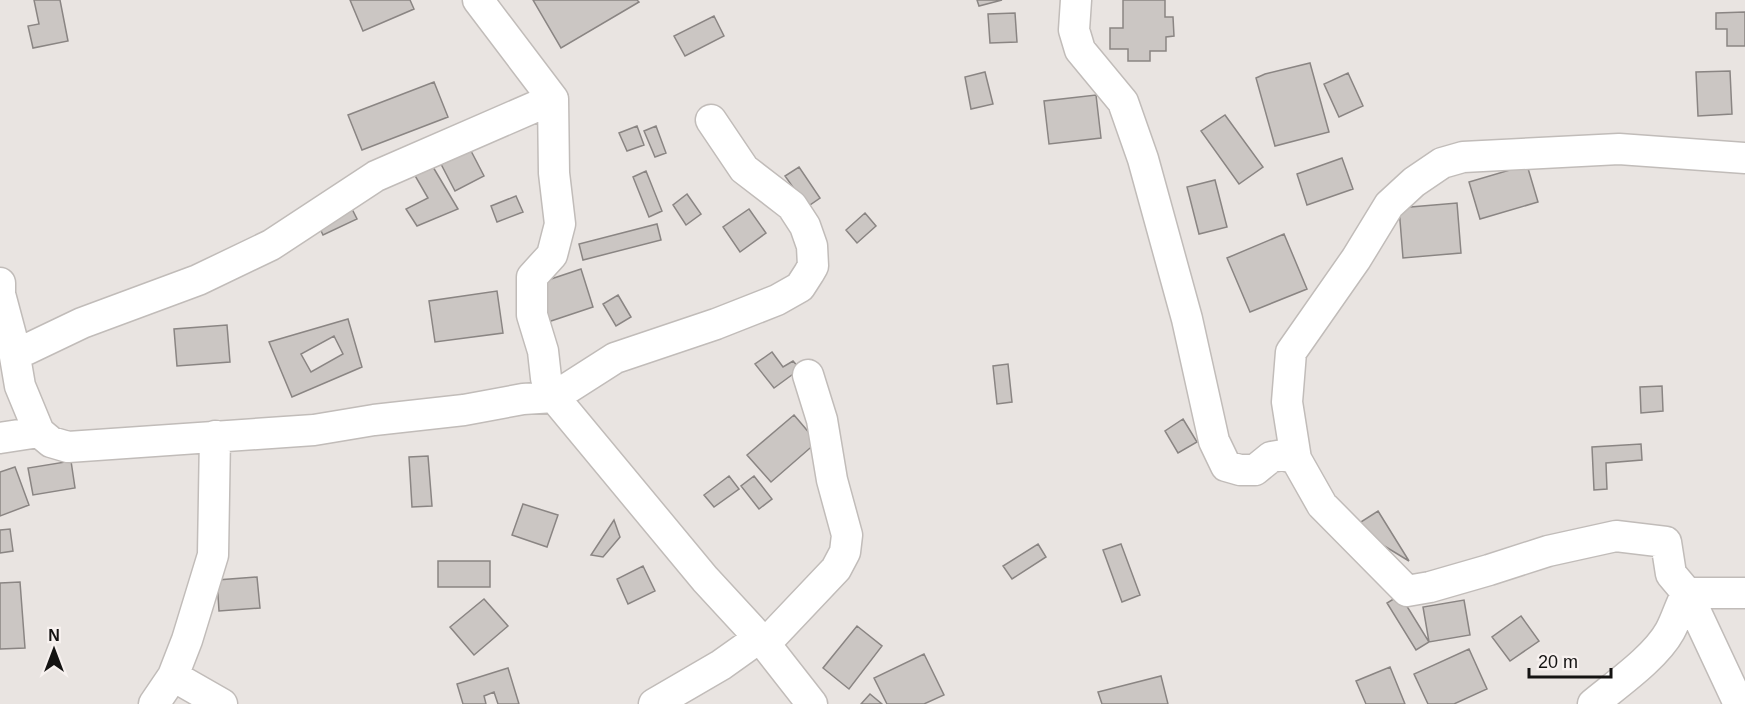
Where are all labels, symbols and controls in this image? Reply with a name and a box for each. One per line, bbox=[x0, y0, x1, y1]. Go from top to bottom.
north arrow bbox=[24, 620, 84, 680]
text: N bbox=[48, 627, 60, 644]
scale bar bbox=[1529, 641, 1612, 679]
text: 20 m bbox=[1538, 652, 1578, 672]

